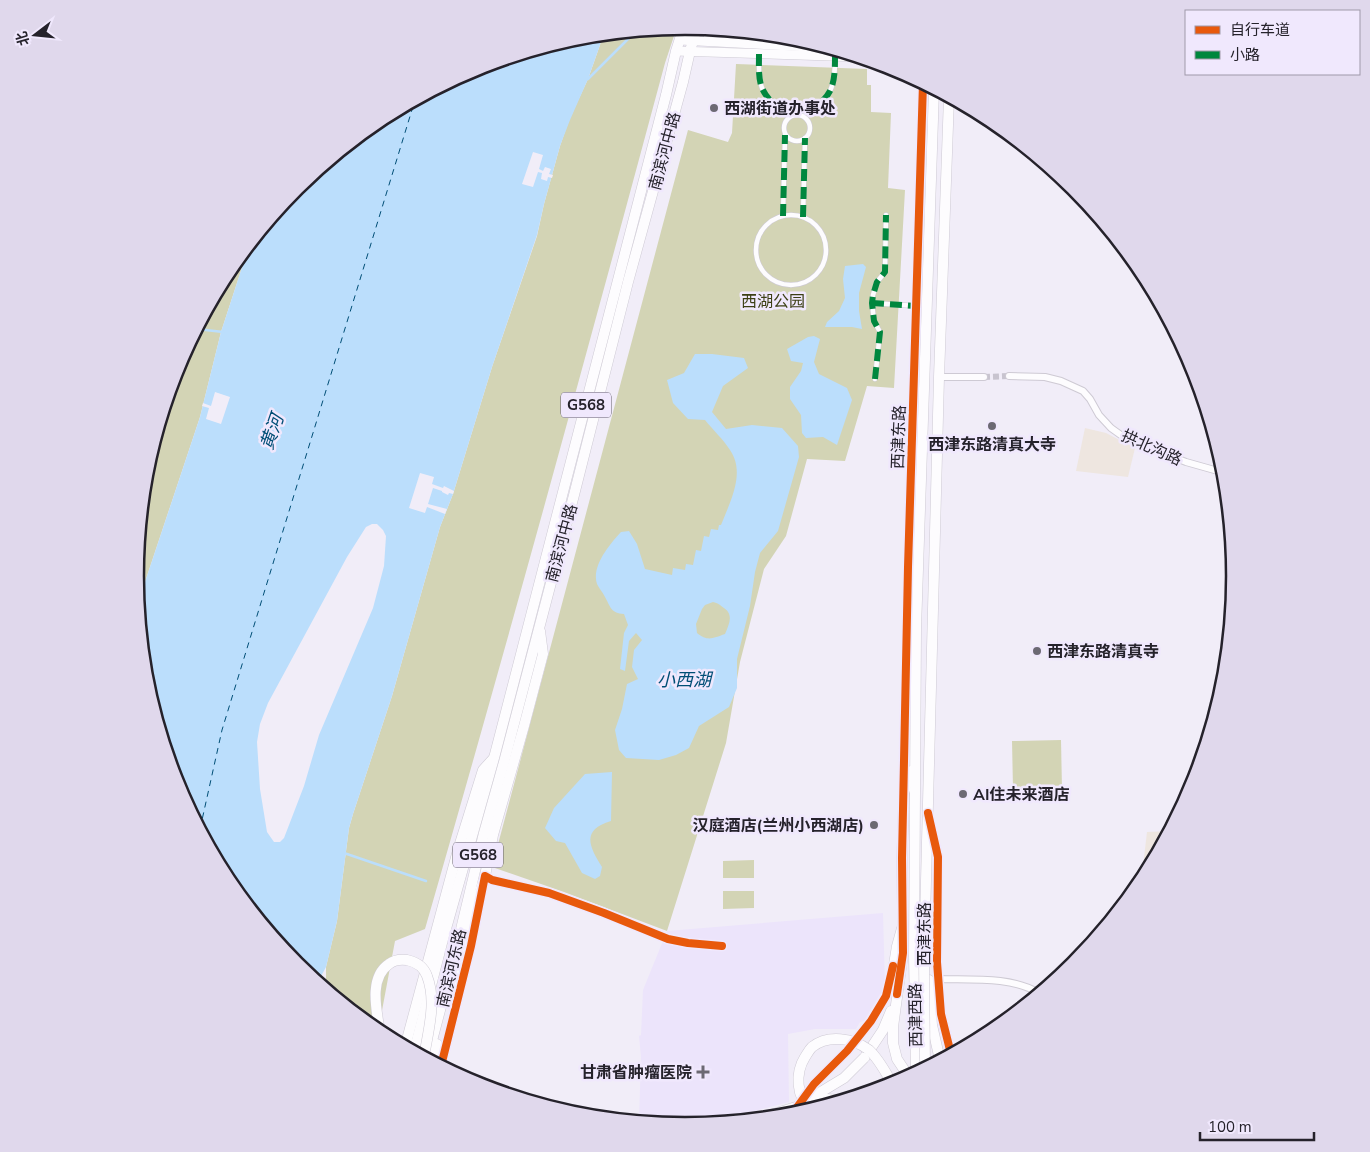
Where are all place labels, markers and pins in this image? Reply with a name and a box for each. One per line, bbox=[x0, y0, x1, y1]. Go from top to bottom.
place label: 西湖街道办事处 bbox=[724, 98, 836, 120]
marker: 西湖街道办事处 bbox=[708, 102, 720, 114]
marker: 西津东路清真大寺 bbox=[986, 420, 998, 432]
place label: 西津东路清真大寺 bbox=[928, 434, 1056, 456]
place label: 西津东路清真寺 bbox=[1047, 641, 1159, 663]
marker: 西津东路清真寺 bbox=[1031, 645, 1043, 657]
place label: AI住未来酒店 bbox=[973, 784, 1069, 806]
marker: AI住未来酒店 bbox=[957, 788, 969, 800]
place label: 汉庭酒店(兰州小西湖店) bbox=[693, 815, 864, 837]
marker: 汉庭酒店(兰州小西湖店) bbox=[868, 819, 880, 831]
place label: 甘肃省肿瘤医院 bbox=[580, 1062, 692, 1084]
marker: 甘肃省肿瘤医院 bbox=[696, 1065, 710, 1079]

